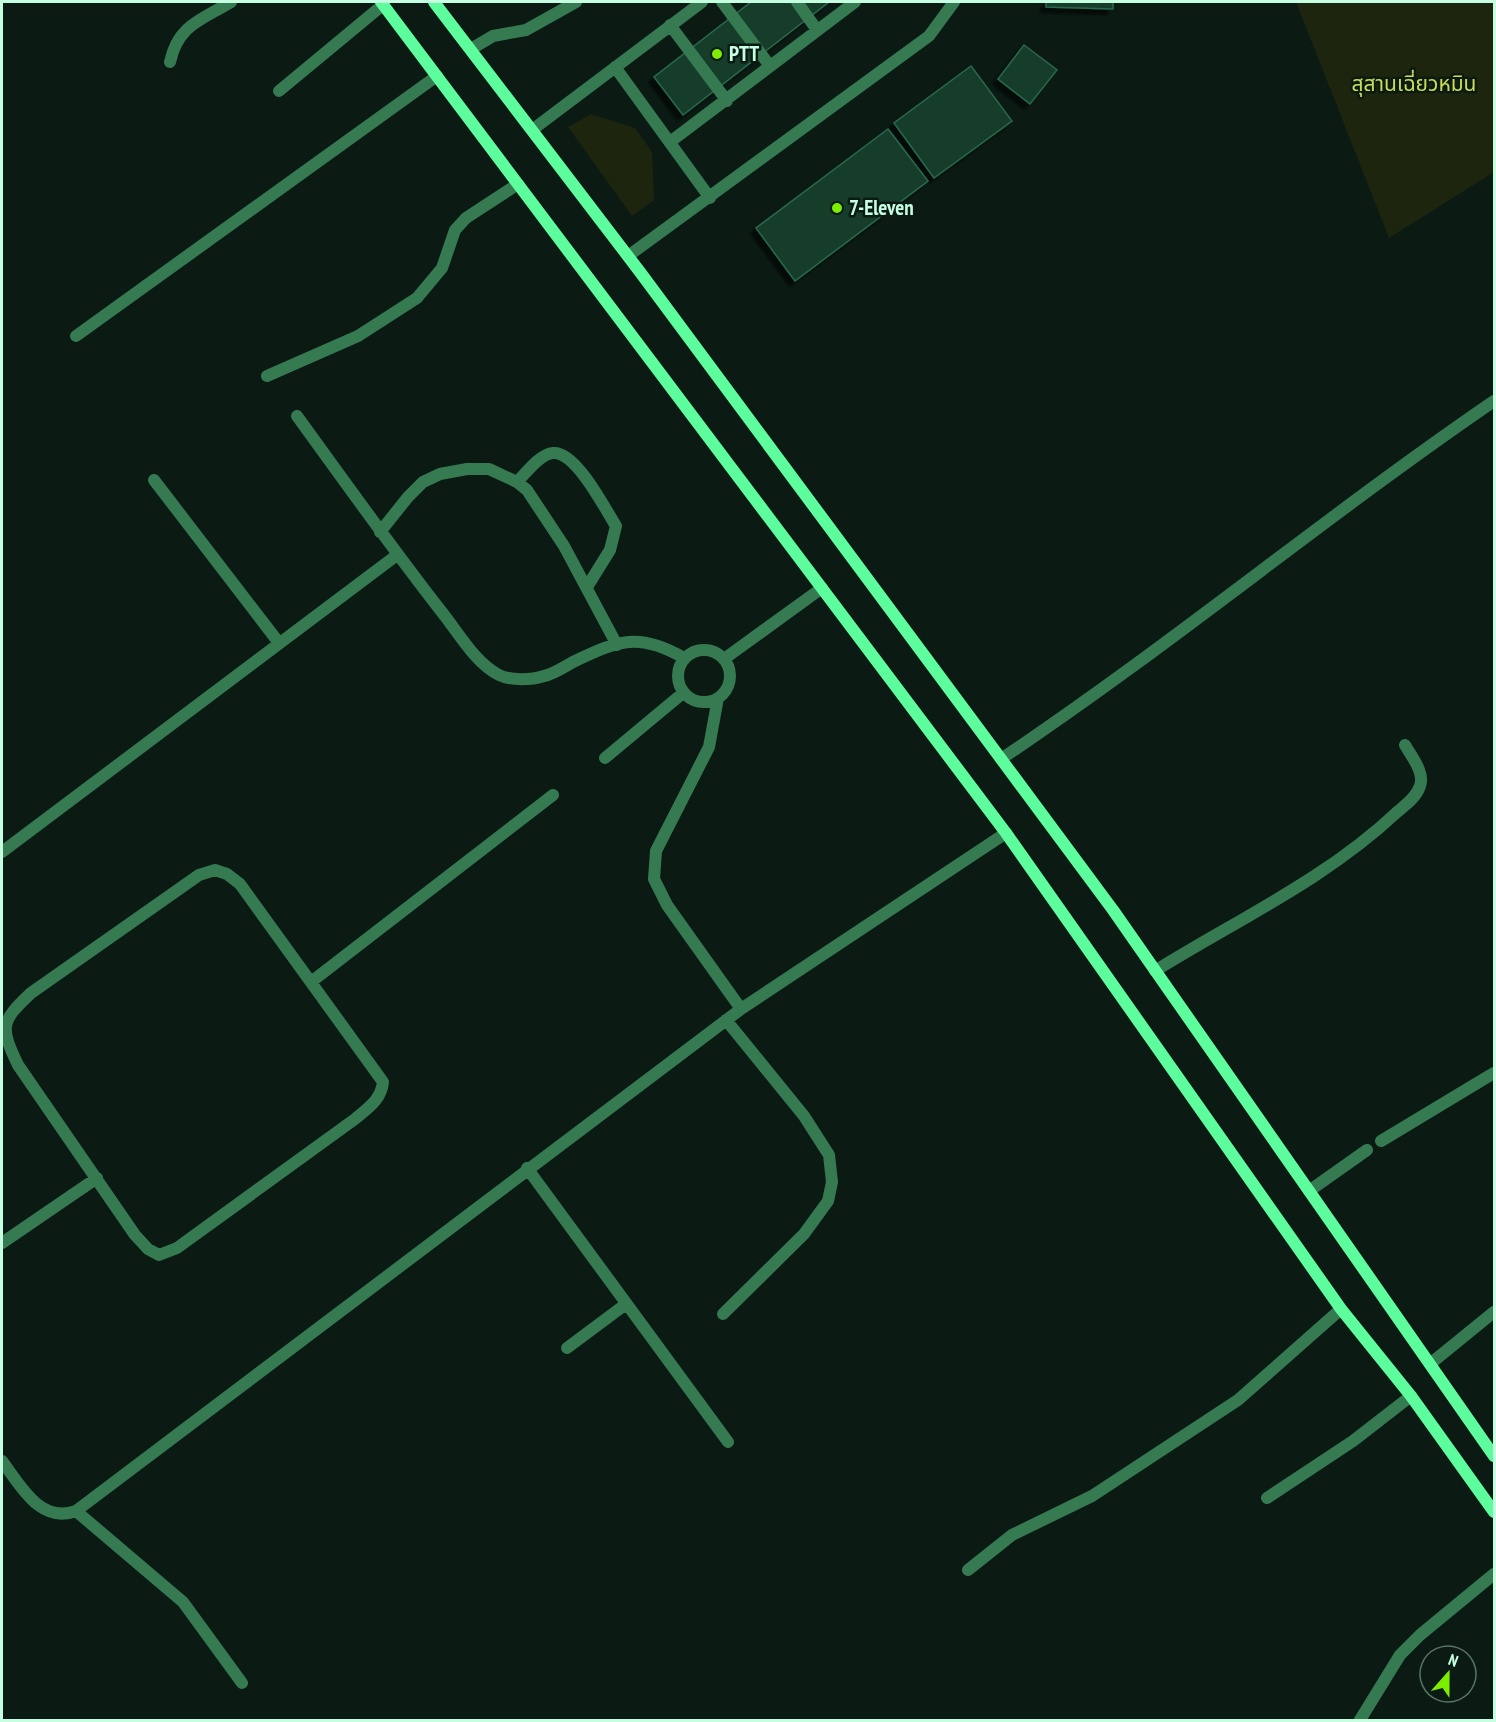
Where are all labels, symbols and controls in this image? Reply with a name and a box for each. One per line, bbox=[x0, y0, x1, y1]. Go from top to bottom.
place label: PTT bbox=[729, 40, 759, 67]
marker: PTT bbox=[710, 47, 724, 61]
park label: สุสานเฉี่ยวหมิน bbox=[1352, 69, 1476, 97]
place label: 7-Eleven bbox=[849, 194, 914, 221]
marker: 7-Eleven bbox=[830, 201, 844, 215]
north arrow bbox=[1418, 1644, 1478, 1704]
text: N bbox=[1446, 1649, 1461, 1671]

